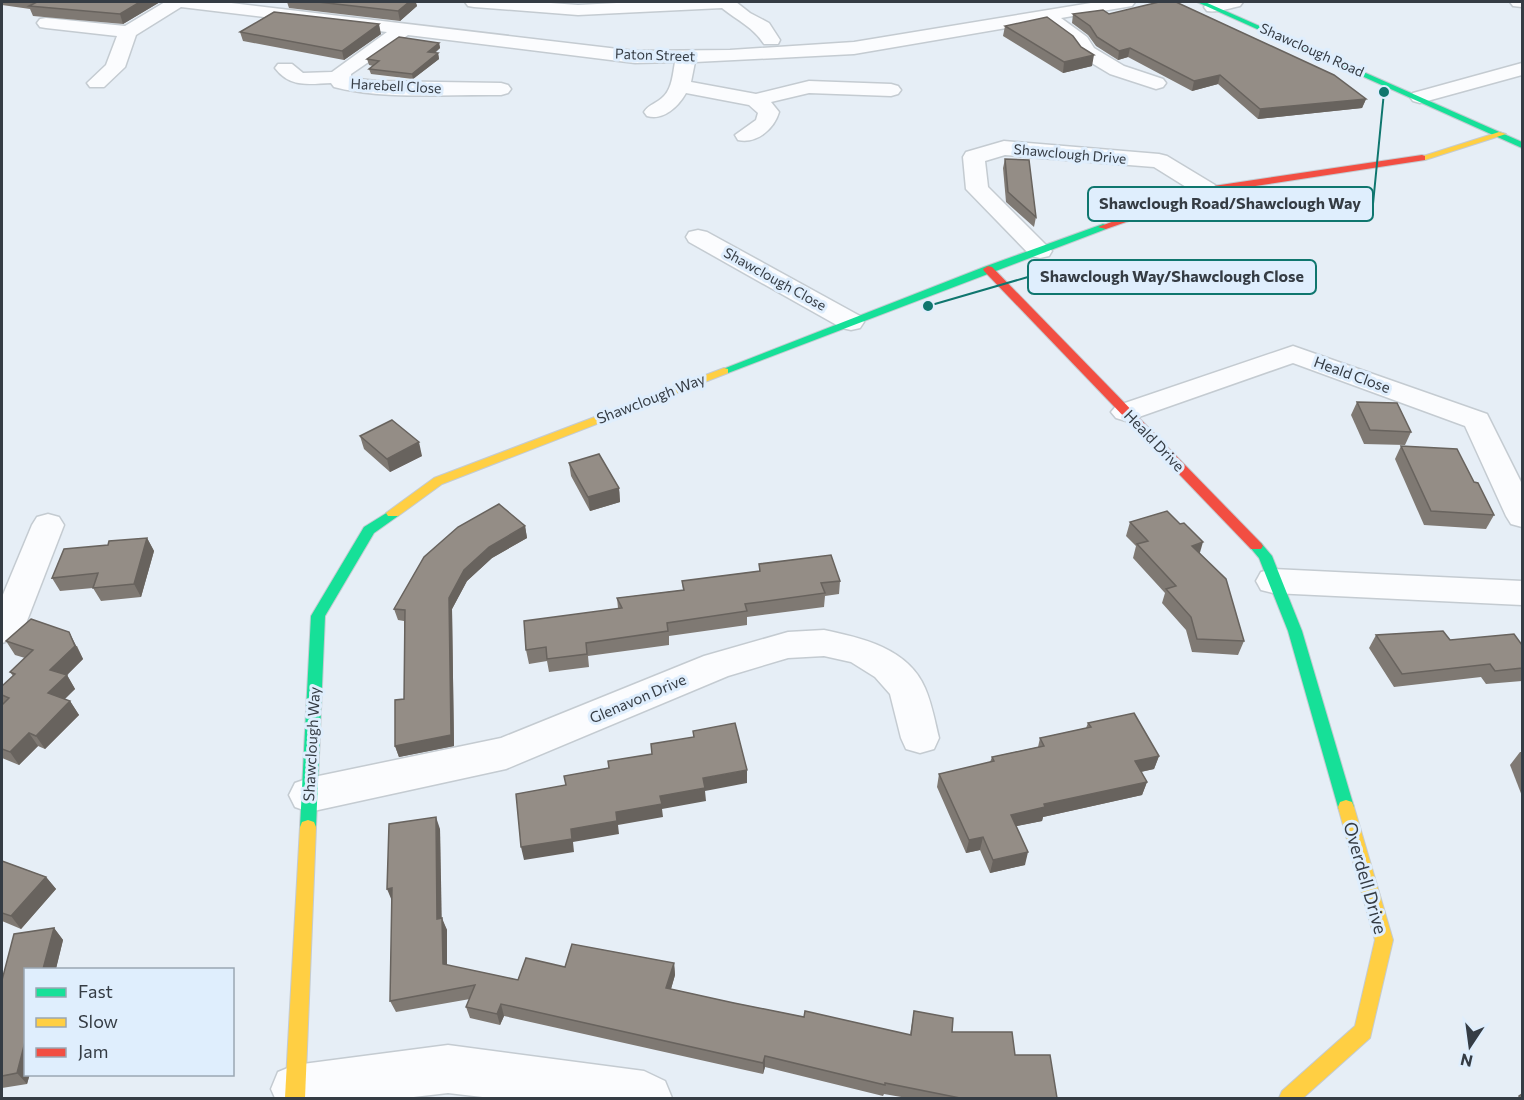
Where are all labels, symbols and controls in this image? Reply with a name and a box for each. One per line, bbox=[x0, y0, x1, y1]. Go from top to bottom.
street label: Shawclough Road bbox=[1258, 19, 1367, 80]
street label: Paton Street bbox=[615, 45, 696, 64]
street label: Harebell Close bbox=[350, 75, 442, 96]
street label: Shawclough Drive bbox=[1013, 140, 1127, 167]
callout: Shawclough Road/Shawclough Way bbox=[1088, 187, 1373, 221]
text: Shawclough Road/Shawclough Way bbox=[1099, 193, 1361, 212]
street label: Shawclough Close bbox=[721, 243, 829, 314]
callout: Shawclough Way/Shawclough Close bbox=[1028, 260, 1316, 294]
text: Shawclough Way/Shawclough Close bbox=[1040, 266, 1304, 285]
street label: Heald Close bbox=[1312, 352, 1393, 396]
street label: Shawclough Way bbox=[594, 369, 708, 427]
street label: Heald Drive bbox=[1121, 406, 1189, 475]
street label: Glenavon Drive bbox=[587, 670, 689, 727]
street label: Shawclough Way bbox=[299, 686, 323, 802]
street label: Overdell Drive bbox=[1339, 819, 1393, 936]
legend bbox=[24, 968, 234, 1076]
text: Fast bbox=[78, 980, 113, 1002]
text: Slow bbox=[78, 1010, 118, 1032]
north arrow bbox=[1440, 1016, 1500, 1076]
text: Jam bbox=[78, 1040, 108, 1062]
text: N bbox=[1459, 1050, 1474, 1072]

